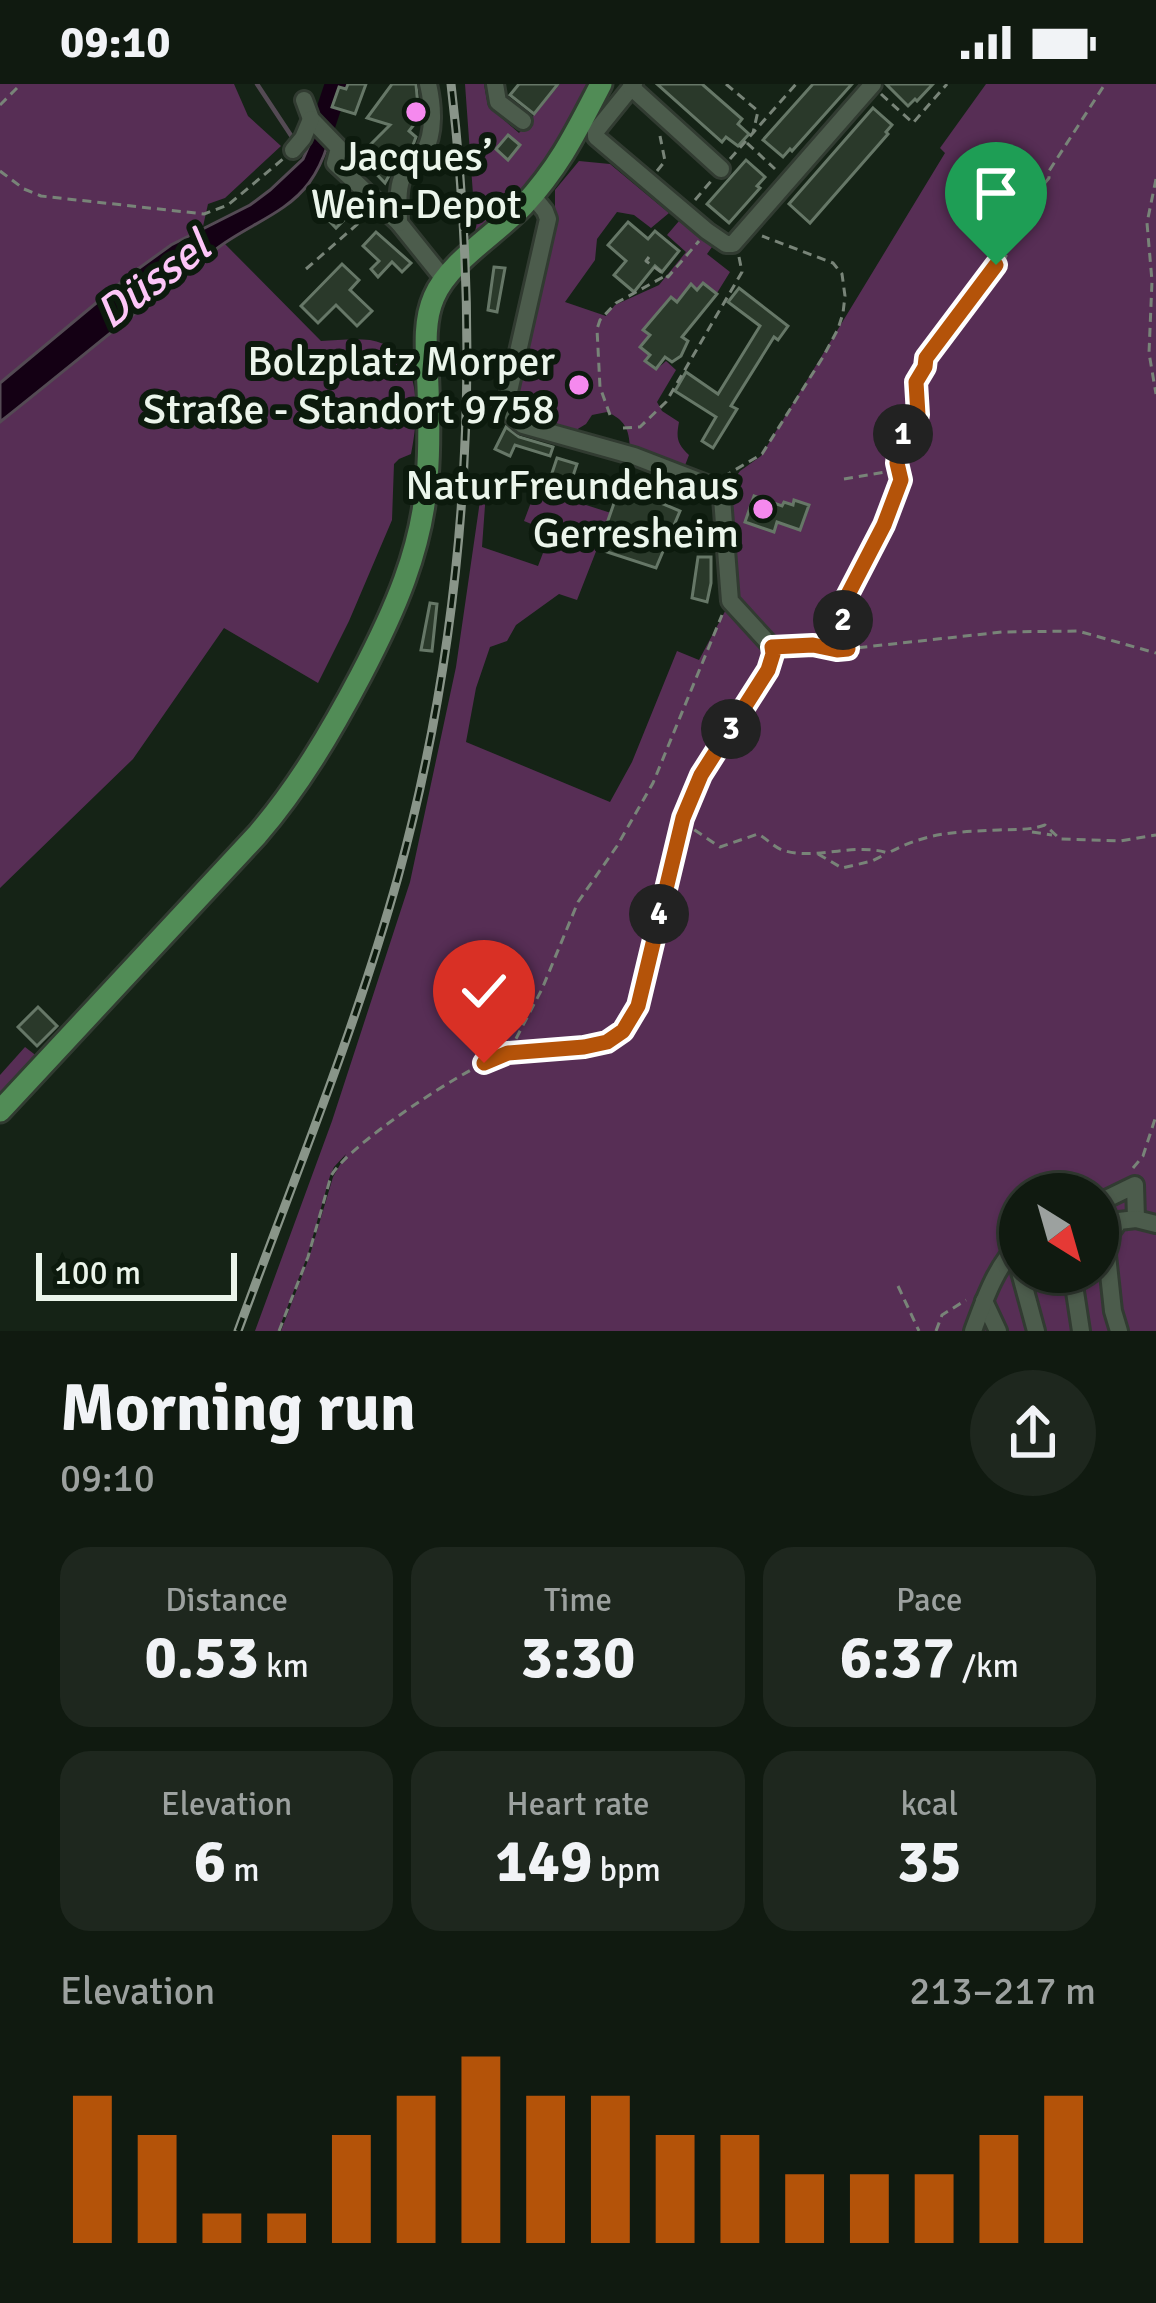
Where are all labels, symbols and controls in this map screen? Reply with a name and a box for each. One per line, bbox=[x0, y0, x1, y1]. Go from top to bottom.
text: 09:10 bbox=[60, 15, 170, 70]
marker: Jacques’ Wein-Depot bbox=[403, 99, 429, 125]
place label: Jacques’ Wein-Depot bbox=[311, 131, 521, 230]
pin bbox=[945, 142, 1047, 265]
icon: arrive bbox=[963, 160, 1029, 226]
water label: Düssel bbox=[85, 218, 223, 341]
place label: Bolzplatz Morper Straße - Standort 9758 bbox=[143, 336, 556, 435]
marker: Bolzplatz Morper Straße - Standort 9758 bbox=[566, 372, 592, 398]
pin: 1 bbox=[873, 404, 933, 464]
text: 1 bbox=[894, 413, 912, 454]
place label: NaturFreundehaus Gerresheim bbox=[405, 460, 739, 559]
marker: NaturFreundehaus Gerresheim bbox=[750, 496, 776, 522]
pin: 2 bbox=[813, 590, 873, 650]
text: 2 bbox=[834, 599, 852, 640]
pin: 3 bbox=[701, 699, 761, 759]
text: 3 bbox=[722, 708, 740, 749]
pin: 4 bbox=[629, 884, 689, 944]
text: 4 bbox=[650, 893, 668, 934]
pin bbox=[433, 940, 535, 1063]
icon: check bbox=[451, 958, 517, 1024]
north arrow bbox=[999, 1173, 1119, 1293]
map controls bbox=[999, 1173, 1119, 1293]
scale bar bbox=[36, 1247, 237, 1300]
text: 100 m bbox=[54, 1253, 141, 1294]
text: Morning run bbox=[60, 1368, 416, 1449]
button: share bbox=[970, 1370, 1096, 1496]
text: 09:10 bbox=[60, 1454, 155, 1502]
text: Distance bbox=[165, 1580, 288, 1621]
text: Time bbox=[544, 1580, 612, 1621]
text: Pace bbox=[896, 1580, 963, 1621]
text: 0.53 bbox=[144, 1621, 259, 1695]
text: 3:30 bbox=[521, 1621, 635, 1695]
text: 6:37 bbox=[840, 1621, 955, 1695]
text: km bbox=[259, 1646, 309, 1687]
text: /km bbox=[955, 1646, 1019, 1687]
text: Elevation bbox=[161, 1784, 292, 1825]
text: Heart rate bbox=[506, 1784, 650, 1825]
text: kcal bbox=[900, 1784, 958, 1825]
text: 6 bbox=[194, 1825, 226, 1899]
text: 149 bbox=[495, 1825, 592, 1899]
text: 35 bbox=[897, 1825, 962, 1899]
text: m bbox=[226, 1850, 260, 1891]
text: bpm bbox=[592, 1850, 661, 1891]
text: Elevation bbox=[60, 1967, 215, 2015]
text: 213–217 m bbox=[909, 1967, 1096, 2015]

